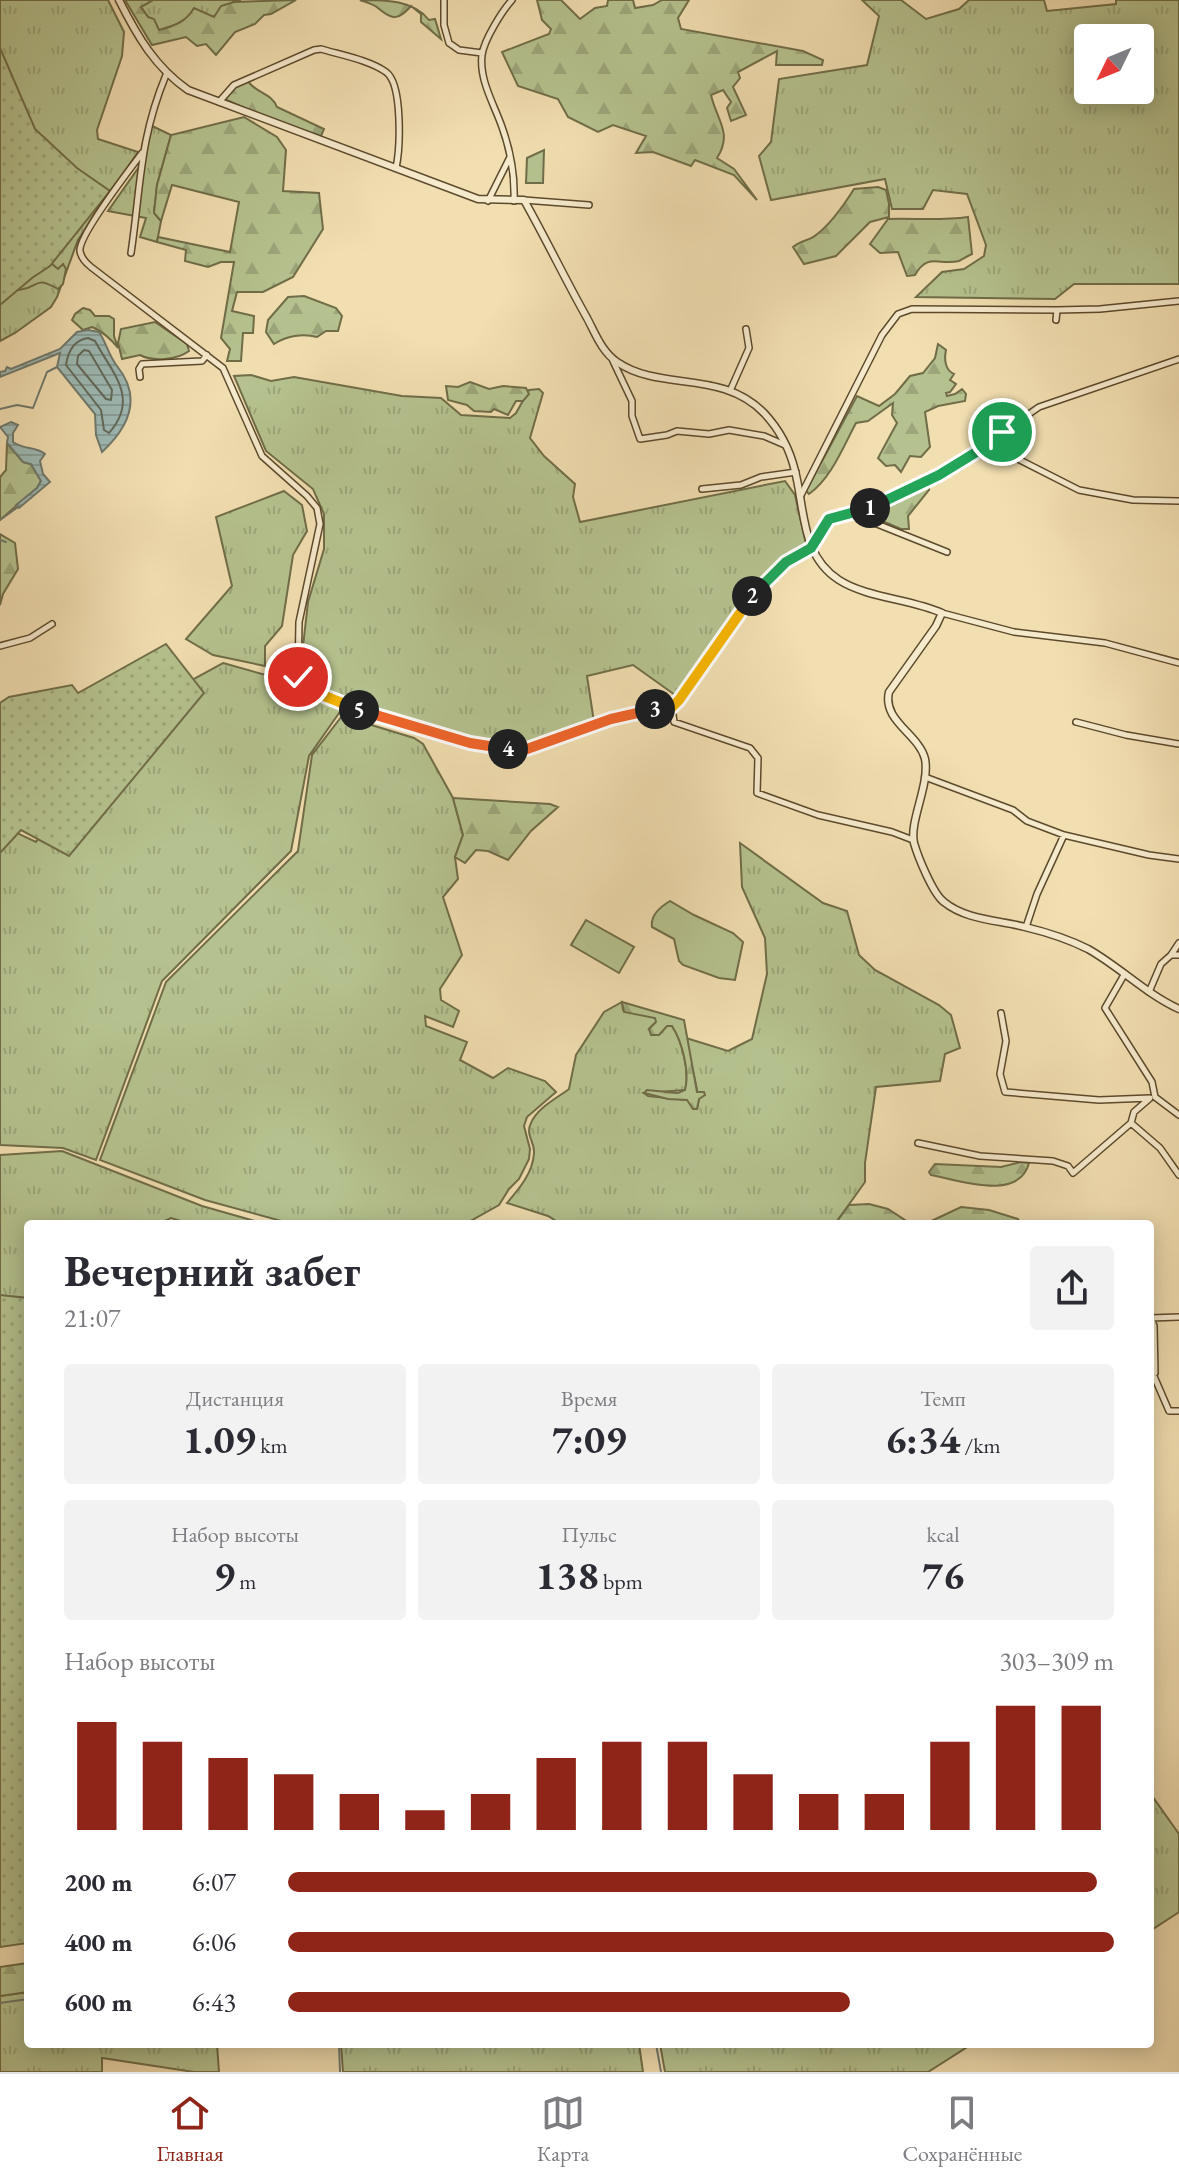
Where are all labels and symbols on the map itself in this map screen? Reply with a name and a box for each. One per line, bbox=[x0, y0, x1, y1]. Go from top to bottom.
north arrow bbox=[1074, 24, 1154, 104]
pin bbox=[968, 398, 1036, 466]
pin: 1 bbox=[850, 488, 890, 528]
pin: 2 bbox=[732, 576, 772, 616]
pin bbox=[264, 643, 332, 711]
pin: 3 bbox=[635, 689, 675, 729]
pin: 5 bbox=[339, 690, 379, 730]
pin: 4 bbox=[488, 729, 528, 769]

